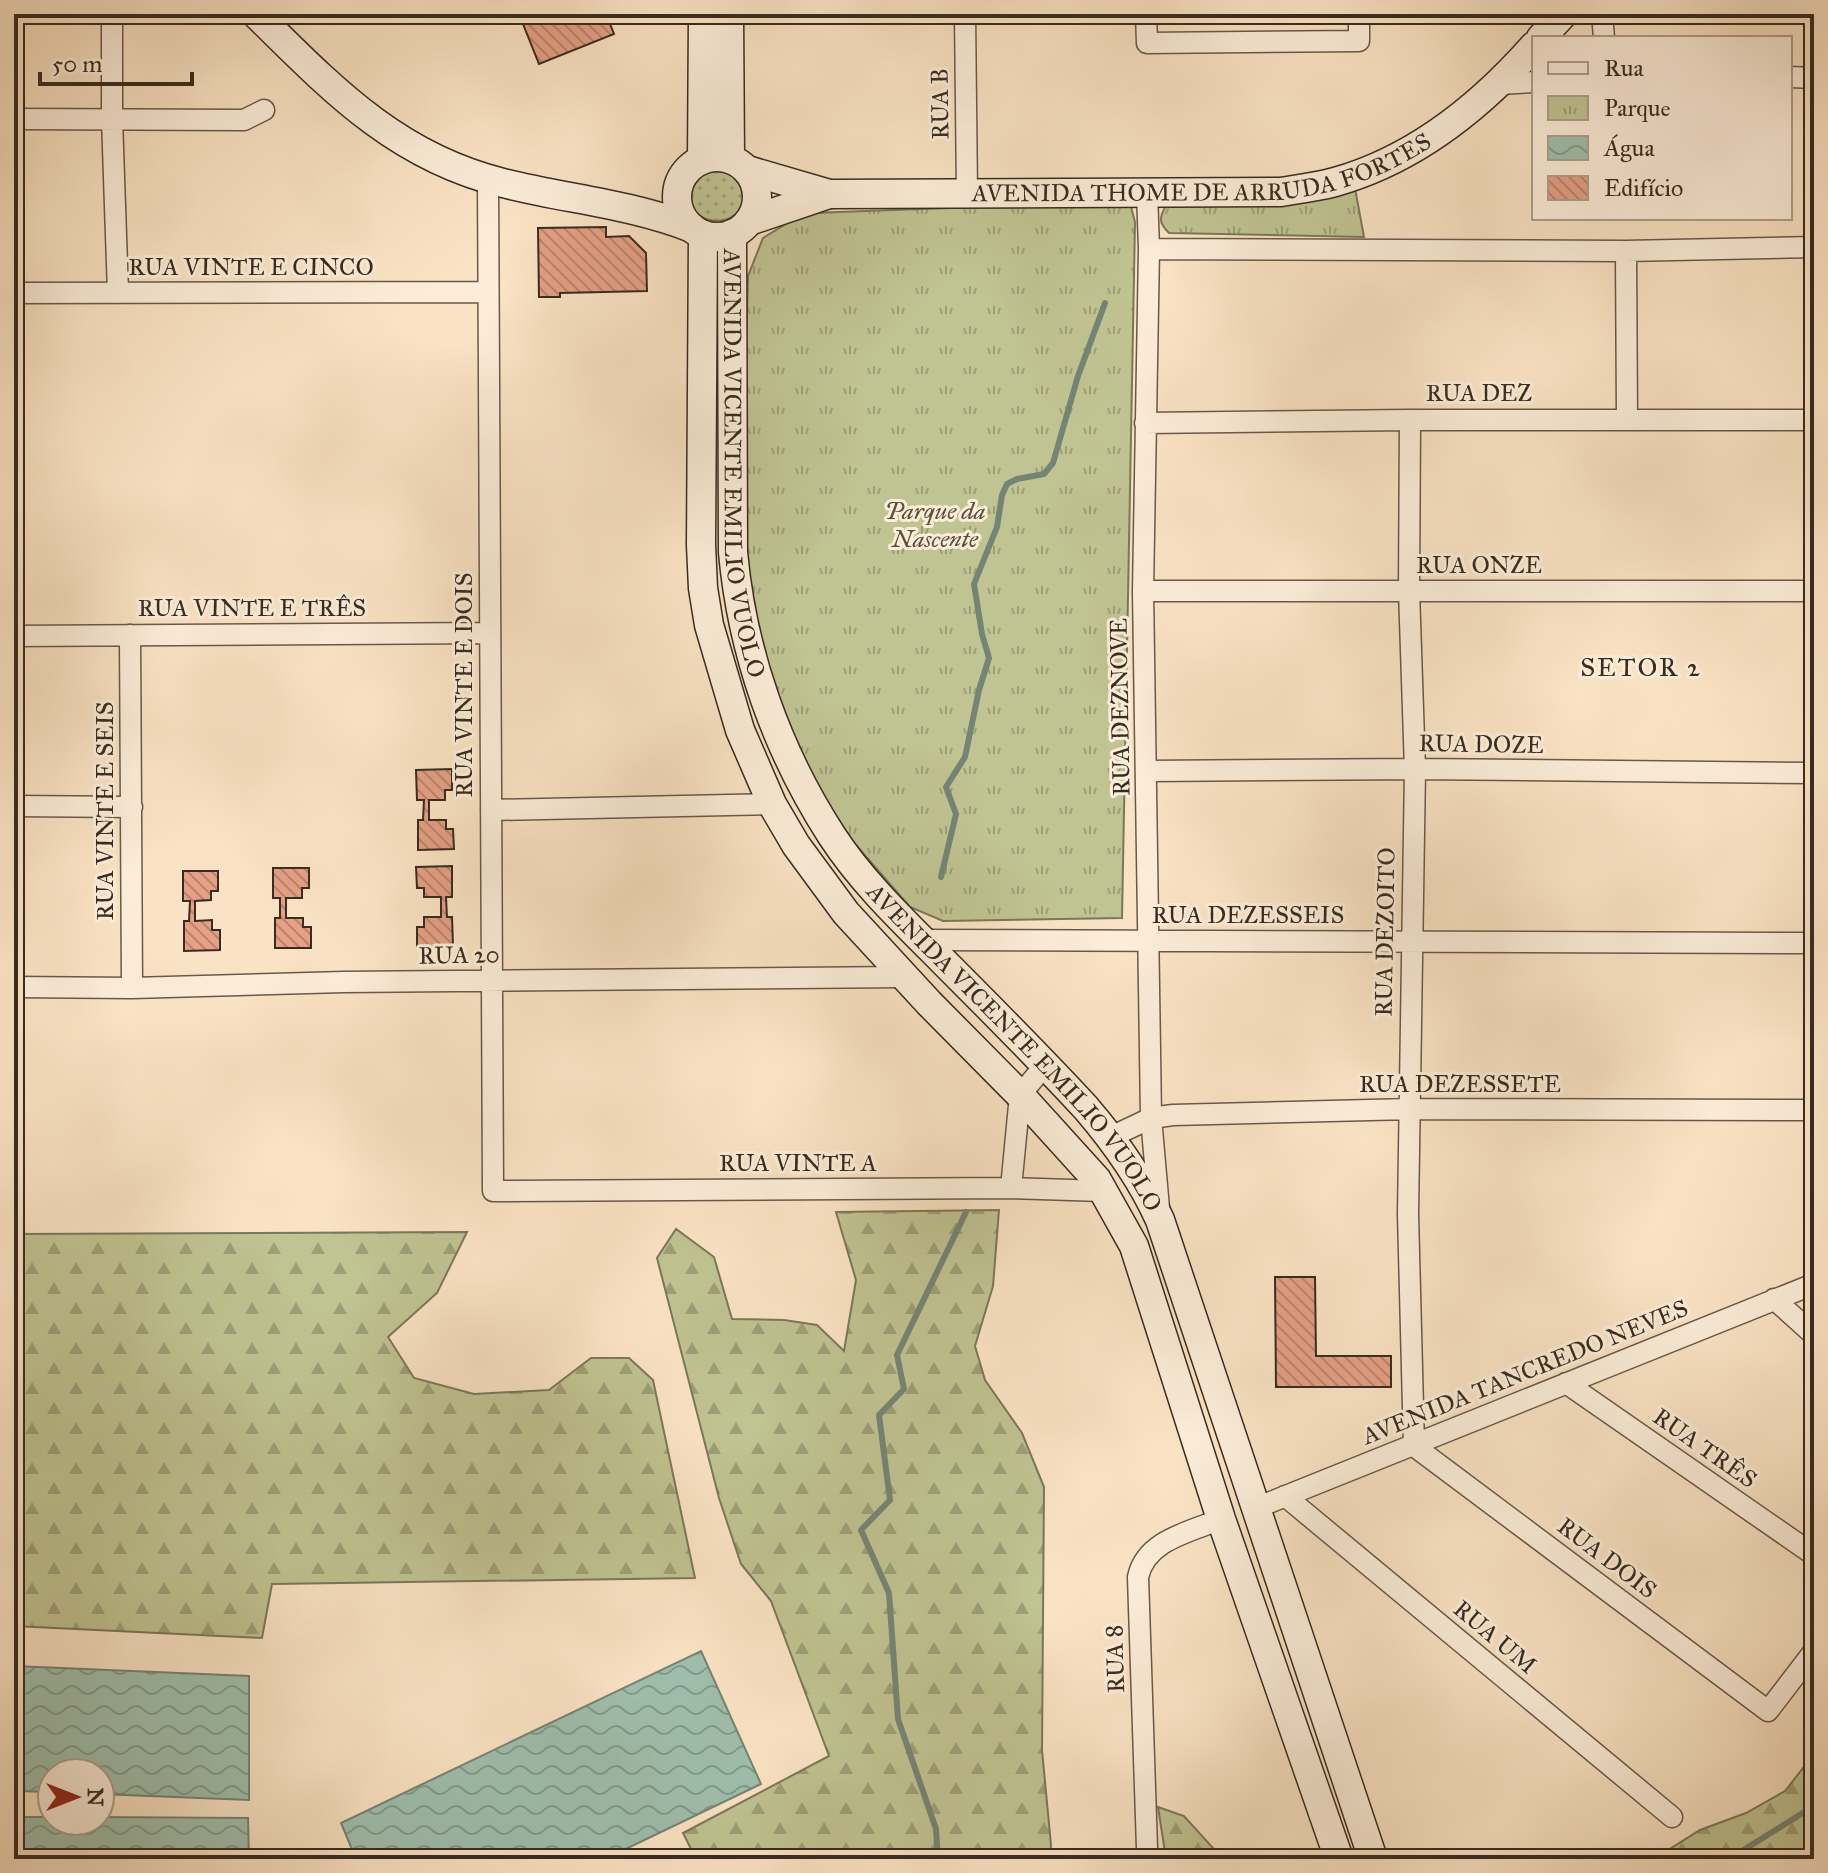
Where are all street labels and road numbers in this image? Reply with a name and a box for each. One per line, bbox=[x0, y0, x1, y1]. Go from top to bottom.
street label: RUA B bbox=[924, 68, 956, 140]
street label: AVENIDA THOME DE ARRUDA FORTES bbox=[971, 126, 1437, 208]
street label: AVENIDA VICENTE EMILIO VUOLO bbox=[717, 247, 772, 681]
street label: RUA VINTE E CINCO bbox=[128, 252, 374, 282]
street label: RUA DEZ bbox=[1426, 378, 1532, 408]
street label: RUA ONZE bbox=[1416, 550, 1542, 580]
street label: RUA VINTE E DOIS bbox=[449, 572, 479, 798]
street label: RUA VINTE E TRÊS bbox=[138, 593, 366, 623]
street label: RUA DEZNOVE bbox=[1103, 618, 1137, 796]
street label: RUA VINTE E SEIS bbox=[90, 701, 120, 921]
street label: RUA DOZE bbox=[1418, 728, 1544, 760]
street label: RUA DEZOITO bbox=[1369, 847, 1401, 1017]
street label: AVENIDA VICENTE EMILIO VUOLO bbox=[860, 876, 1169, 1216]
street label: RUA DEZESSEIS bbox=[1152, 900, 1344, 930]
street label: RUA 20 bbox=[418, 939, 500, 971]
street label: RUA DEZESSETE bbox=[1359, 1069, 1561, 1099]
street label: RUA VINTE A bbox=[719, 1148, 877, 1178]
street label: AVENIDA TANCREDO NEVES bbox=[1357, 1293, 1692, 1452]
street label: RUA TRÊS bbox=[1647, 1401, 1763, 1495]
street label: RUA DOIS bbox=[1551, 1511, 1663, 1605]
street label: RUA UM bbox=[1447, 1594, 1543, 1680]
street label: RUA 8 bbox=[1099, 1624, 1131, 1694]

